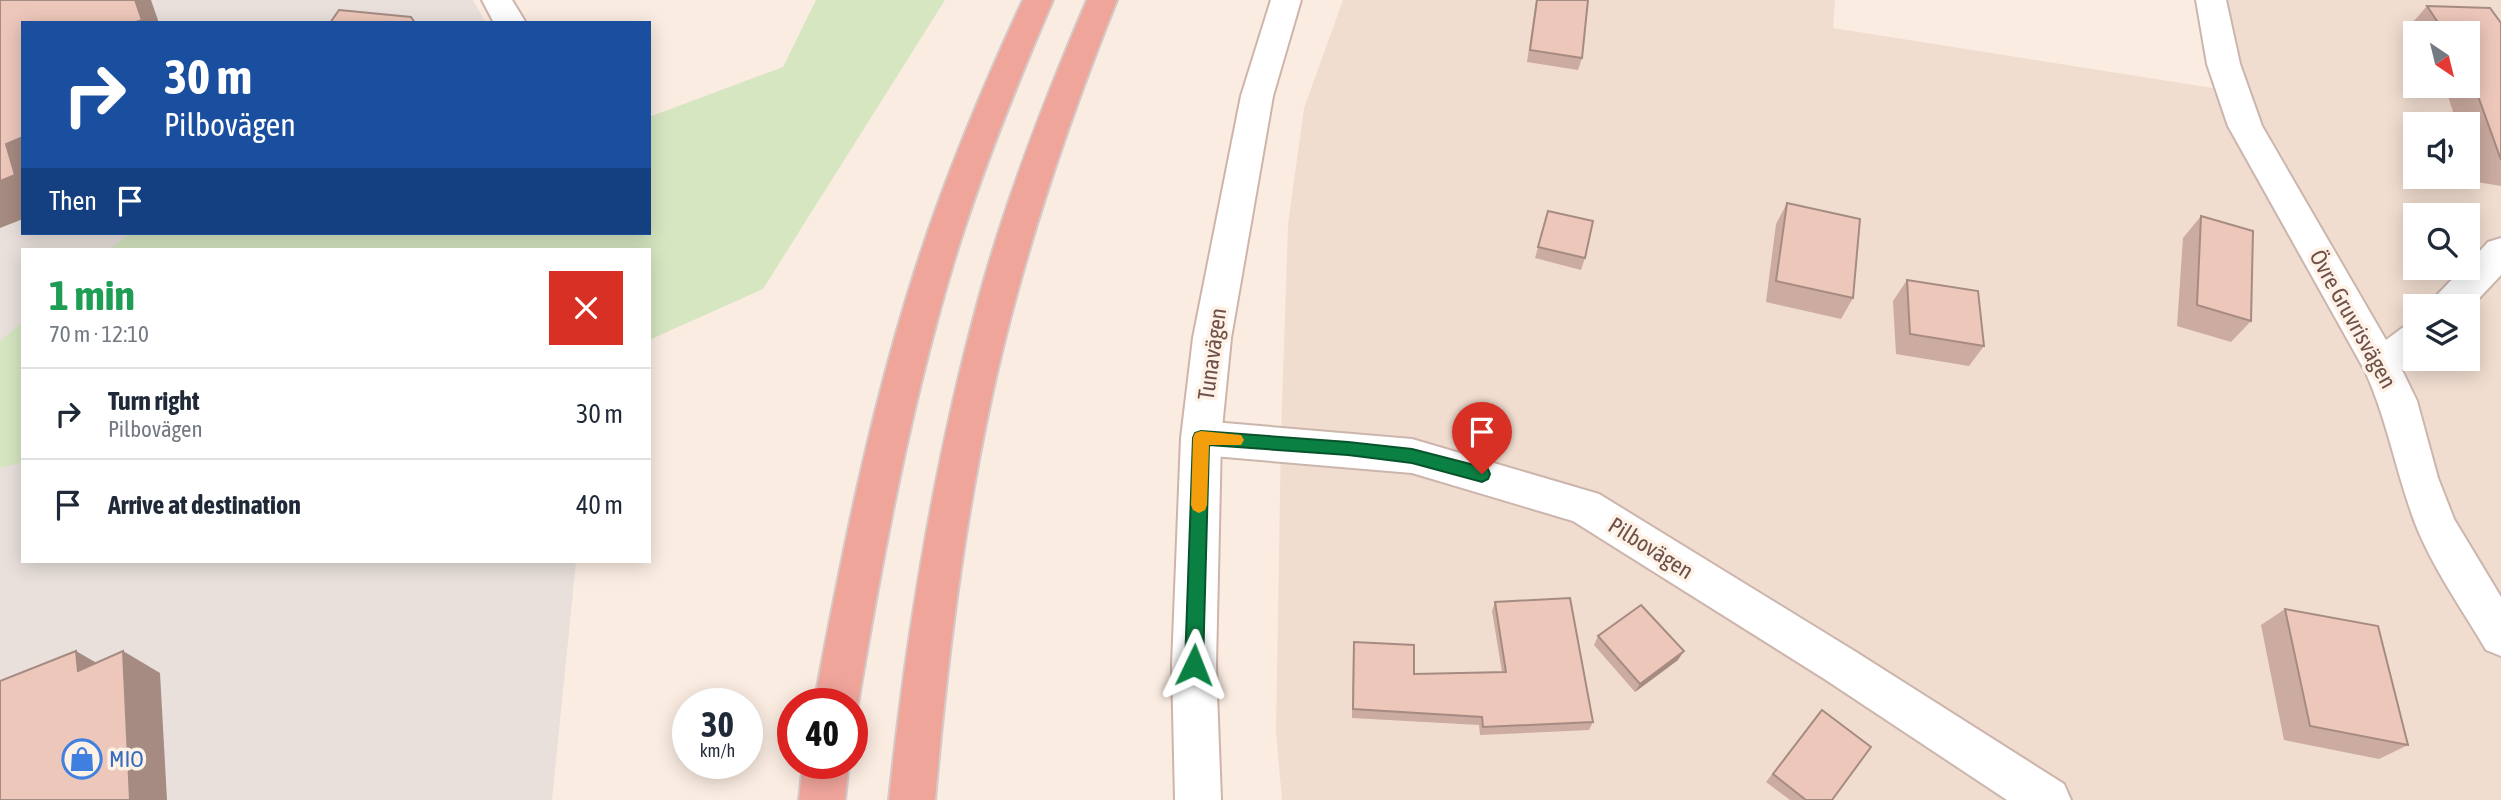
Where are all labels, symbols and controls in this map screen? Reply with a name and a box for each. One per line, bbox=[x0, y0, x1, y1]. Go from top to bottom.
north arrow bbox=[2403, 21, 2480, 98]
map controls bbox=[2403, 21, 2480, 371]
text: 30 m bbox=[164, 48, 252, 104]
icon: right bbox=[49, 49, 140, 140]
text: Pilbovägen bbox=[164, 106, 296, 143]
button: sound bbox=[2403, 112, 2480, 189]
icon: arrive bbox=[111, 182, 149, 220]
text: Then bbox=[49, 186, 97, 216]
button: search bbox=[2403, 203, 2480, 280]
street label: Övre Gruvrisvägen bbox=[2304, 245, 2402, 393]
text: 1 min bbox=[49, 271, 135, 319]
button: close bbox=[549, 271, 623, 345]
button: layers bbox=[2403, 294, 2480, 371]
street label: Tunavägen bbox=[1193, 306, 1231, 402]
text: 70 m · 12:10 bbox=[49, 321, 149, 347]
text: Turn right bbox=[108, 386, 199, 416]
icon: right bbox=[49, 395, 87, 433]
text: 30 m bbox=[576, 399, 623, 429]
pin bbox=[1452, 402, 1512, 474]
icon: arrive bbox=[1463, 413, 1501, 451]
text: Pilbovägen bbox=[108, 416, 203, 442]
icon: arrive bbox=[49, 486, 87, 524]
text: Arrive at destination bbox=[108, 490, 301, 520]
text: 40 m bbox=[576, 490, 623, 520]
street label: Pilbovägen bbox=[1604, 512, 1698, 584]
position arrow bbox=[1157, 628, 1231, 702]
speed limit sign: 40 bbox=[777, 688, 868, 779]
text: 30 bbox=[701, 704, 734, 744]
shop icon: MIO bbox=[61, 738, 103, 780]
text: km/h bbox=[700, 740, 735, 761]
place label: MIO bbox=[109, 746, 144, 772]

